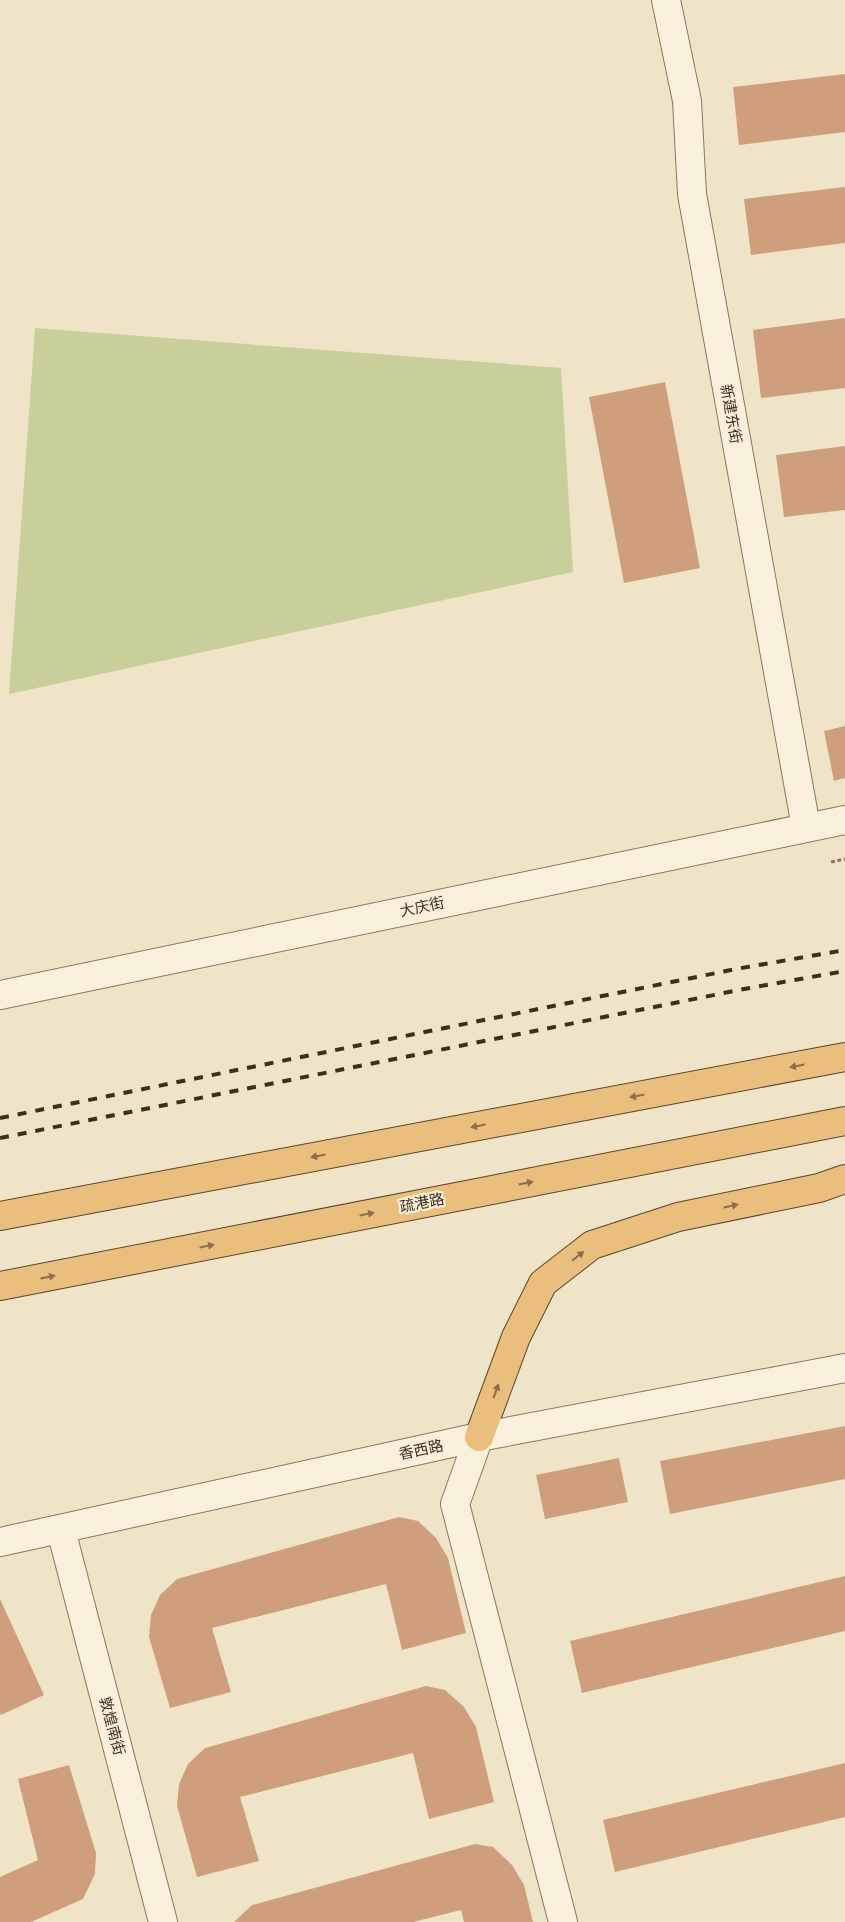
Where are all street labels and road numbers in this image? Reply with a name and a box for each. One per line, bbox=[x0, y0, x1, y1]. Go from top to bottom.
street label: 新建东街 bbox=[717, 383, 745, 445]
street label: 大庆街 bbox=[398, 894, 446, 920]
street label: 疏港路 bbox=[398, 1190, 446, 1216]
street label: 香西路 bbox=[397, 1437, 445, 1463]
street label: 敦煌南街 bbox=[96, 1695, 128, 1757]

